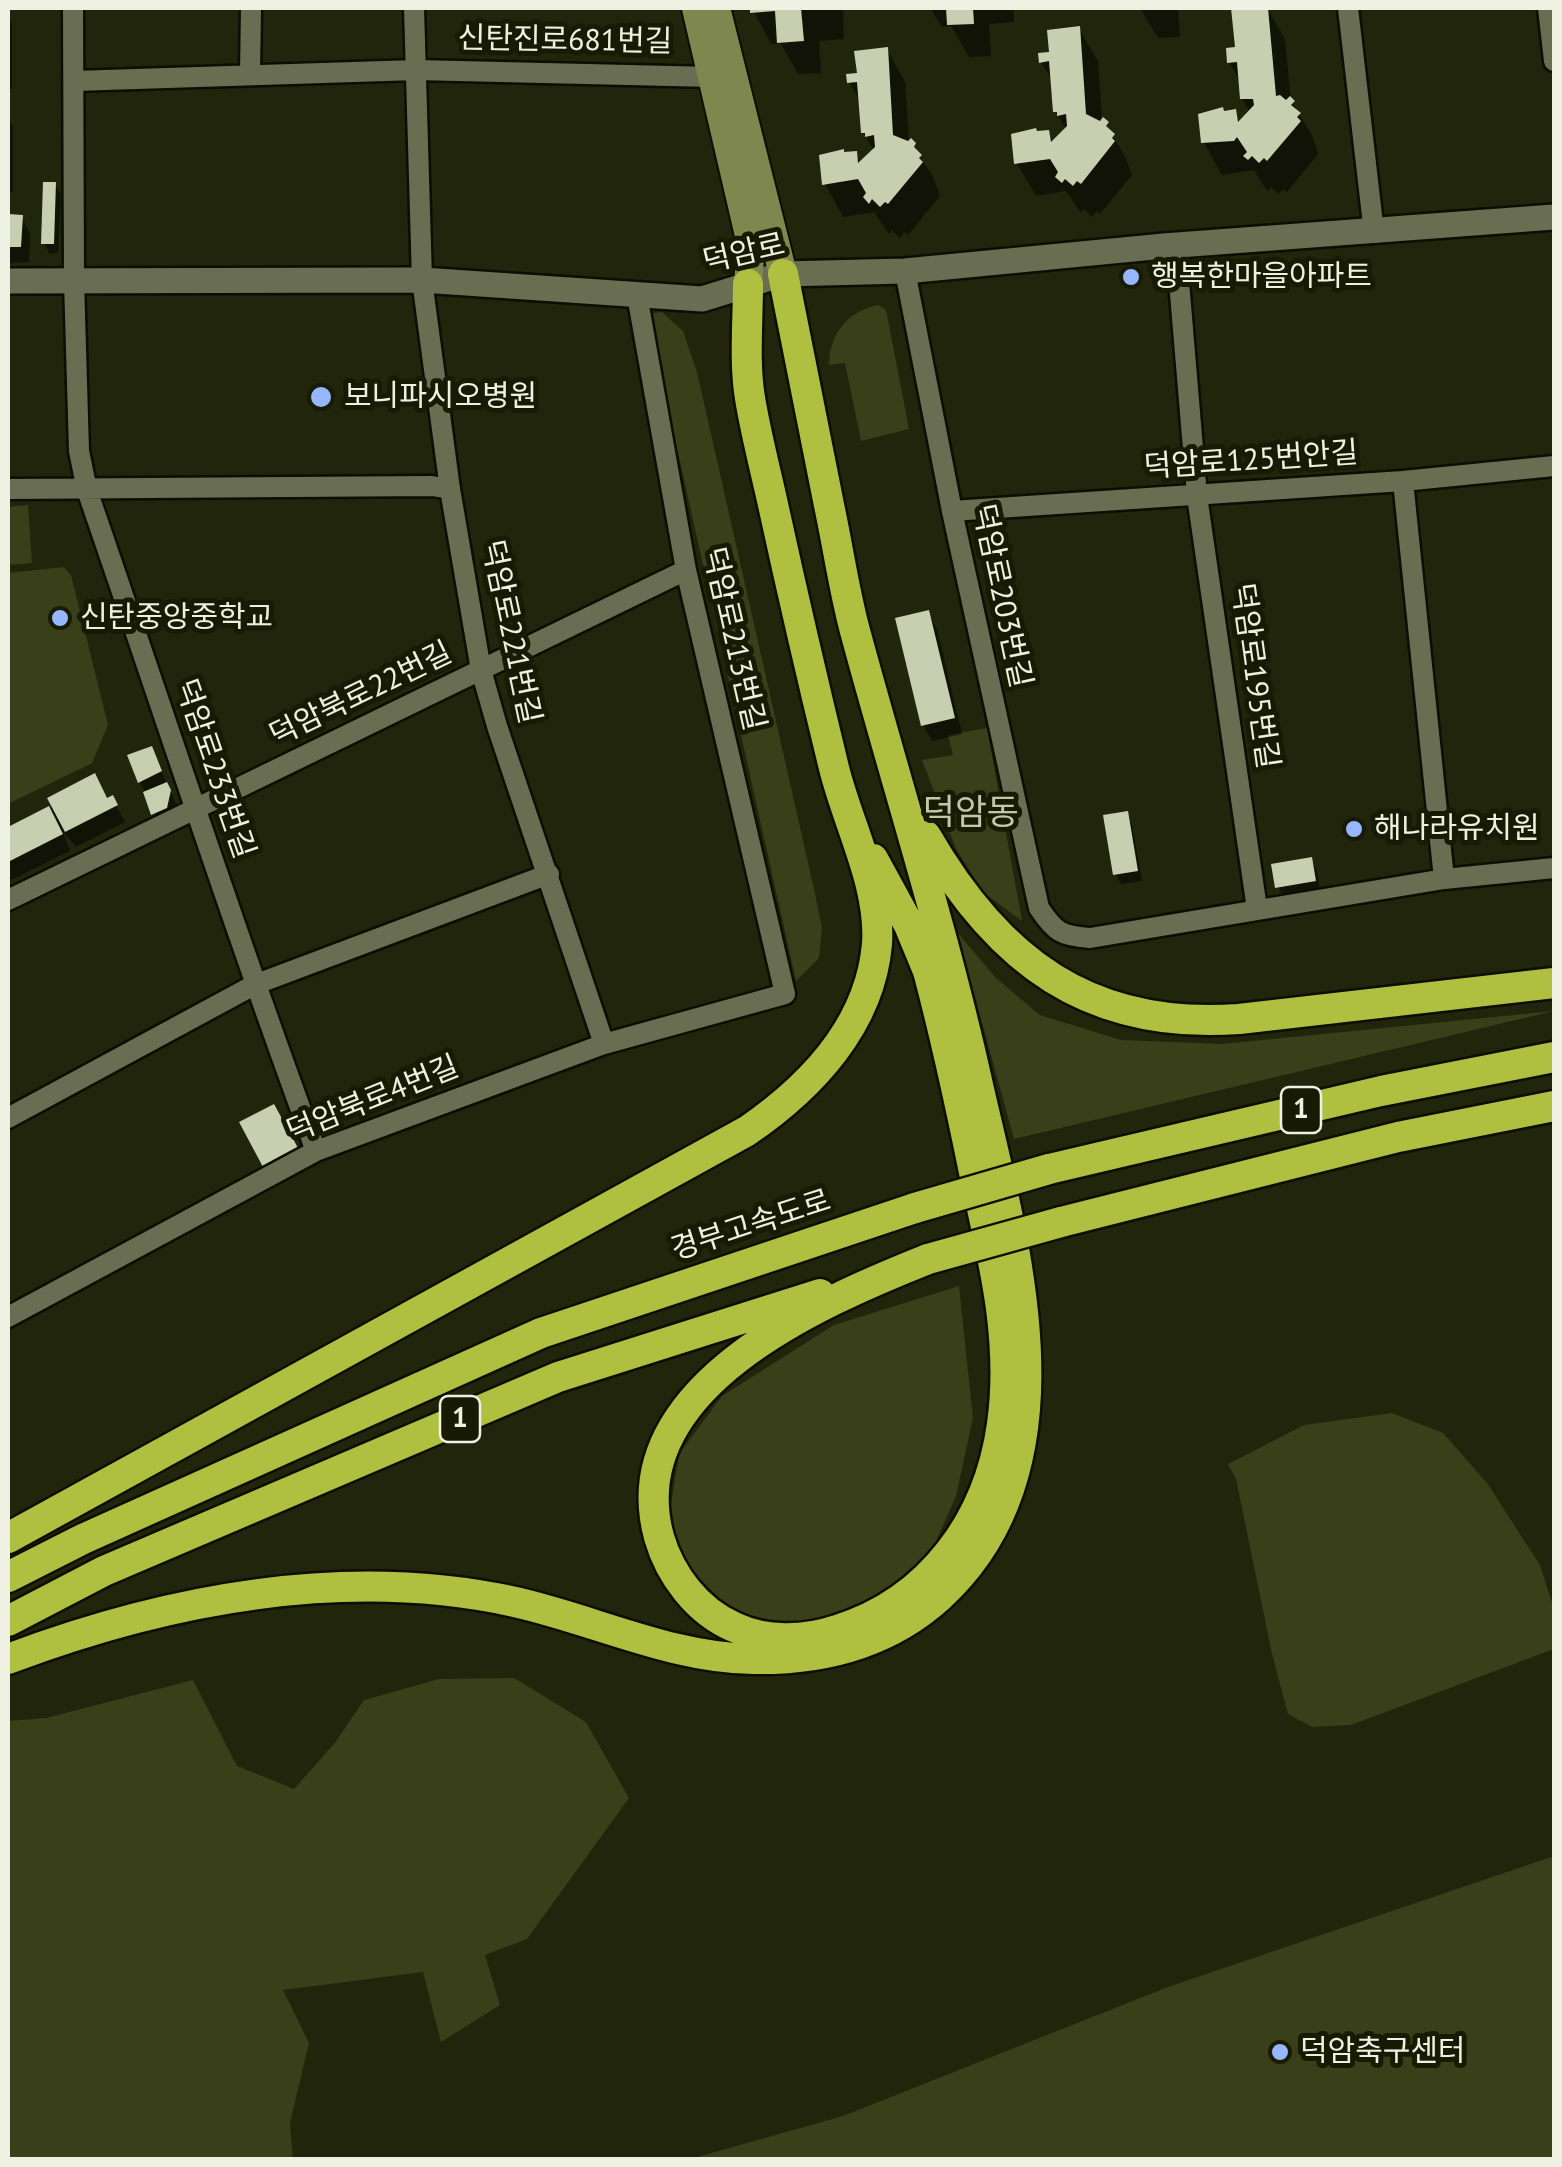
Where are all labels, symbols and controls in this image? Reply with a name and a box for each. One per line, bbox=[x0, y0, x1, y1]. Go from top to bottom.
street label: 신탄진로681번길 bbox=[457, 21, 673, 61]
street label: 덕암로 bbox=[700, 227, 788, 281]
place label: 행복한마을아파트 bbox=[1151, 259, 1372, 295]
marker: 행복한마을아파트 bbox=[1120, 266, 1142, 288]
place label: 보니파시오병원 bbox=[344, 379, 537, 415]
marker: 보니파시오병원 bbox=[308, 384, 334, 410]
street label: 덕암로125번안길 bbox=[1143, 436, 1359, 486]
street label: 덕암로203번길 bbox=[964, 501, 1038, 691]
street label: 덕암로221번길 bbox=[473, 537, 547, 727]
street label: 덕암로213번길 bbox=[694, 544, 772, 734]
street label: 덕암로195번길 bbox=[1223, 581, 1285, 771]
place label: 신탄중앙중학교 bbox=[80, 600, 273, 636]
marker: 신탄중앙중학교 bbox=[49, 607, 71, 629]
street label: 덕암북로22번길 bbox=[264, 635, 458, 755]
street label: 덕암로233번길 bbox=[167, 675, 261, 863]
district label: 덕암동 bbox=[923, 793, 1019, 835]
place label: 해나라유치원 bbox=[1374, 811, 1540, 847]
marker: 해나라유치원 bbox=[1343, 818, 1365, 840]
street label: 덕암북로4번길 bbox=[282, 1049, 464, 1151]
road number: 1 bbox=[1281, 1087, 1321, 1133]
street label: 경부고속도로 bbox=[667, 1183, 835, 1269]
road number: 1 bbox=[440, 1396, 480, 1442]
place label: 덕암축구센터 bbox=[1300, 2034, 1466, 2070]
marker: 덕암축구센터 bbox=[1269, 2041, 1291, 2063]

